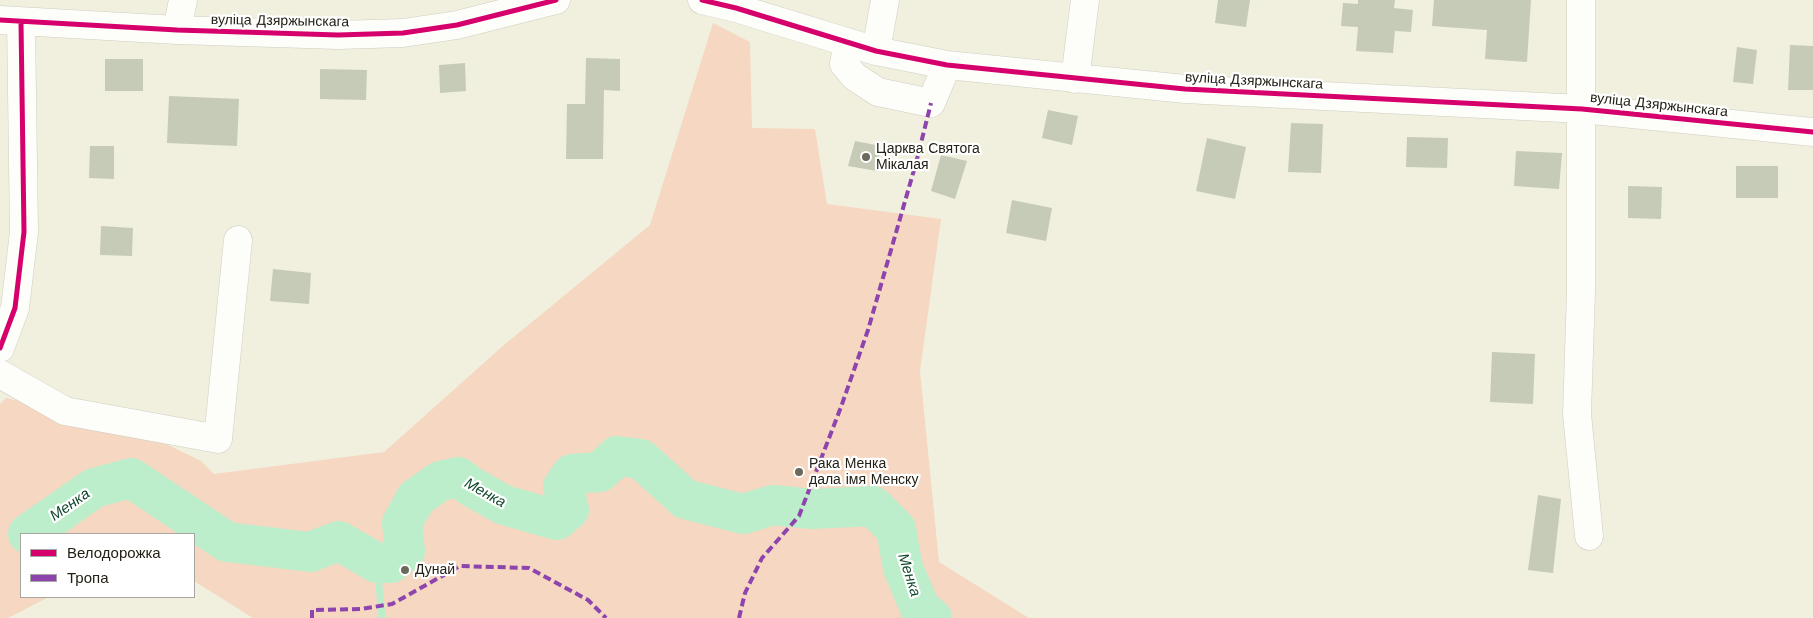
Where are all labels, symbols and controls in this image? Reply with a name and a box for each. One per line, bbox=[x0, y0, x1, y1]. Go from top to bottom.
street label: вуліца Дзяржынскага bbox=[211, 11, 349, 31]
street label: вуліца Дзяржынскага bbox=[1184, 69, 1324, 93]
street label: вуліца Дзяржынскага bbox=[1589, 89, 1729, 121]
place label: Царква Святога Мікалая bbox=[876, 141, 980, 174]
marker: Царква Святога Мікалая bbox=[860, 151, 872, 163]
place label: Рака Менка дала імя Менску bbox=[809, 456, 918, 488]
marker: Рака Менка дала імя Менску bbox=[793, 466, 805, 478]
water label: Менка bbox=[461, 474, 509, 512]
water label: Менка bbox=[47, 485, 93, 525]
legend bbox=[20, 533, 195, 598]
text: Велодорожка bbox=[67, 544, 161, 562]
water label: Менка bbox=[894, 551, 924, 599]
place label: Дунай bbox=[415, 562, 455, 578]
marker: Дунай bbox=[399, 564, 411, 576]
text: Тропа bbox=[67, 569, 108, 587]

